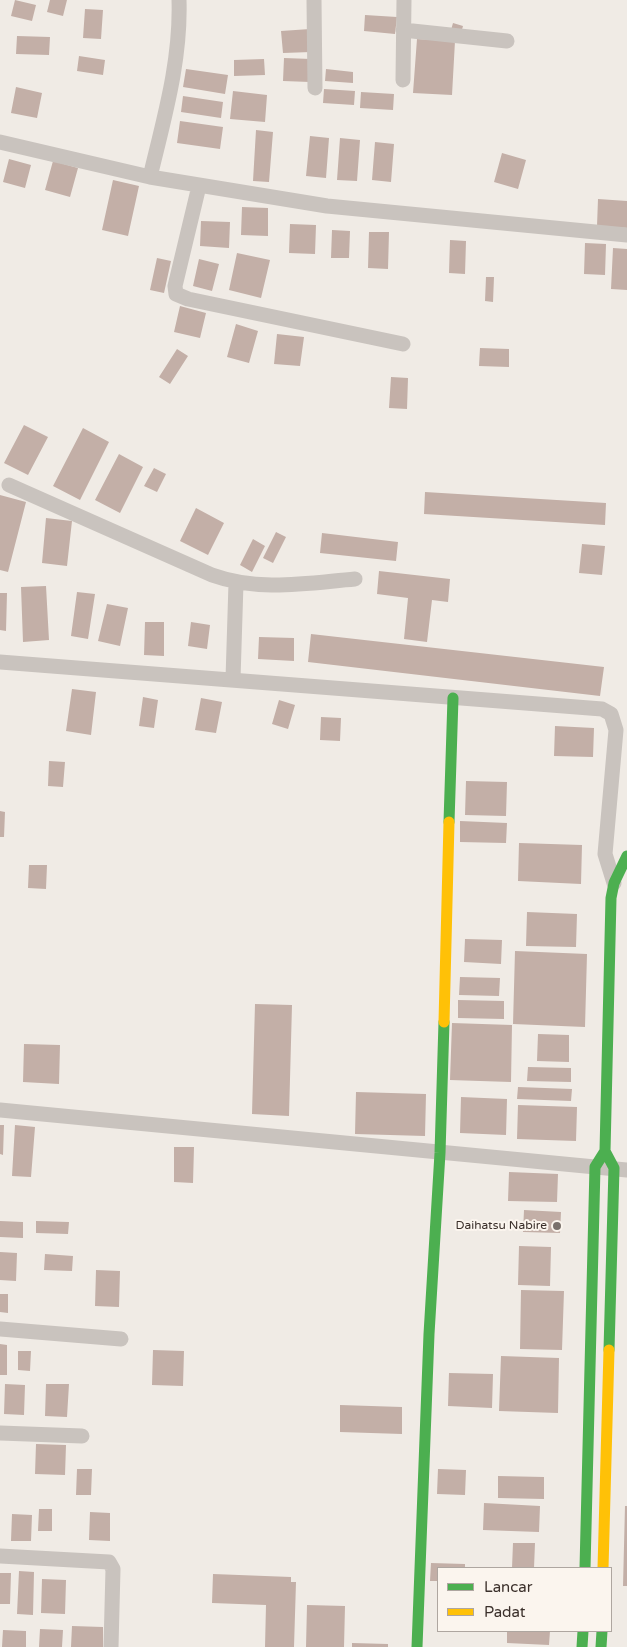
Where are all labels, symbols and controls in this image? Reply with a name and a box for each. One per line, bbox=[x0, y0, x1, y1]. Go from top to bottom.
place label: Daihatsu Nabire bbox=[456, 1219, 547, 1233]
marker: Daihatsu Nabire bbox=[551, 1220, 563, 1232]
legend bbox=[437, 1567, 612, 1632]
text: Lancar bbox=[484, 1578, 532, 1596]
text: Padat bbox=[484, 1603, 526, 1621]

